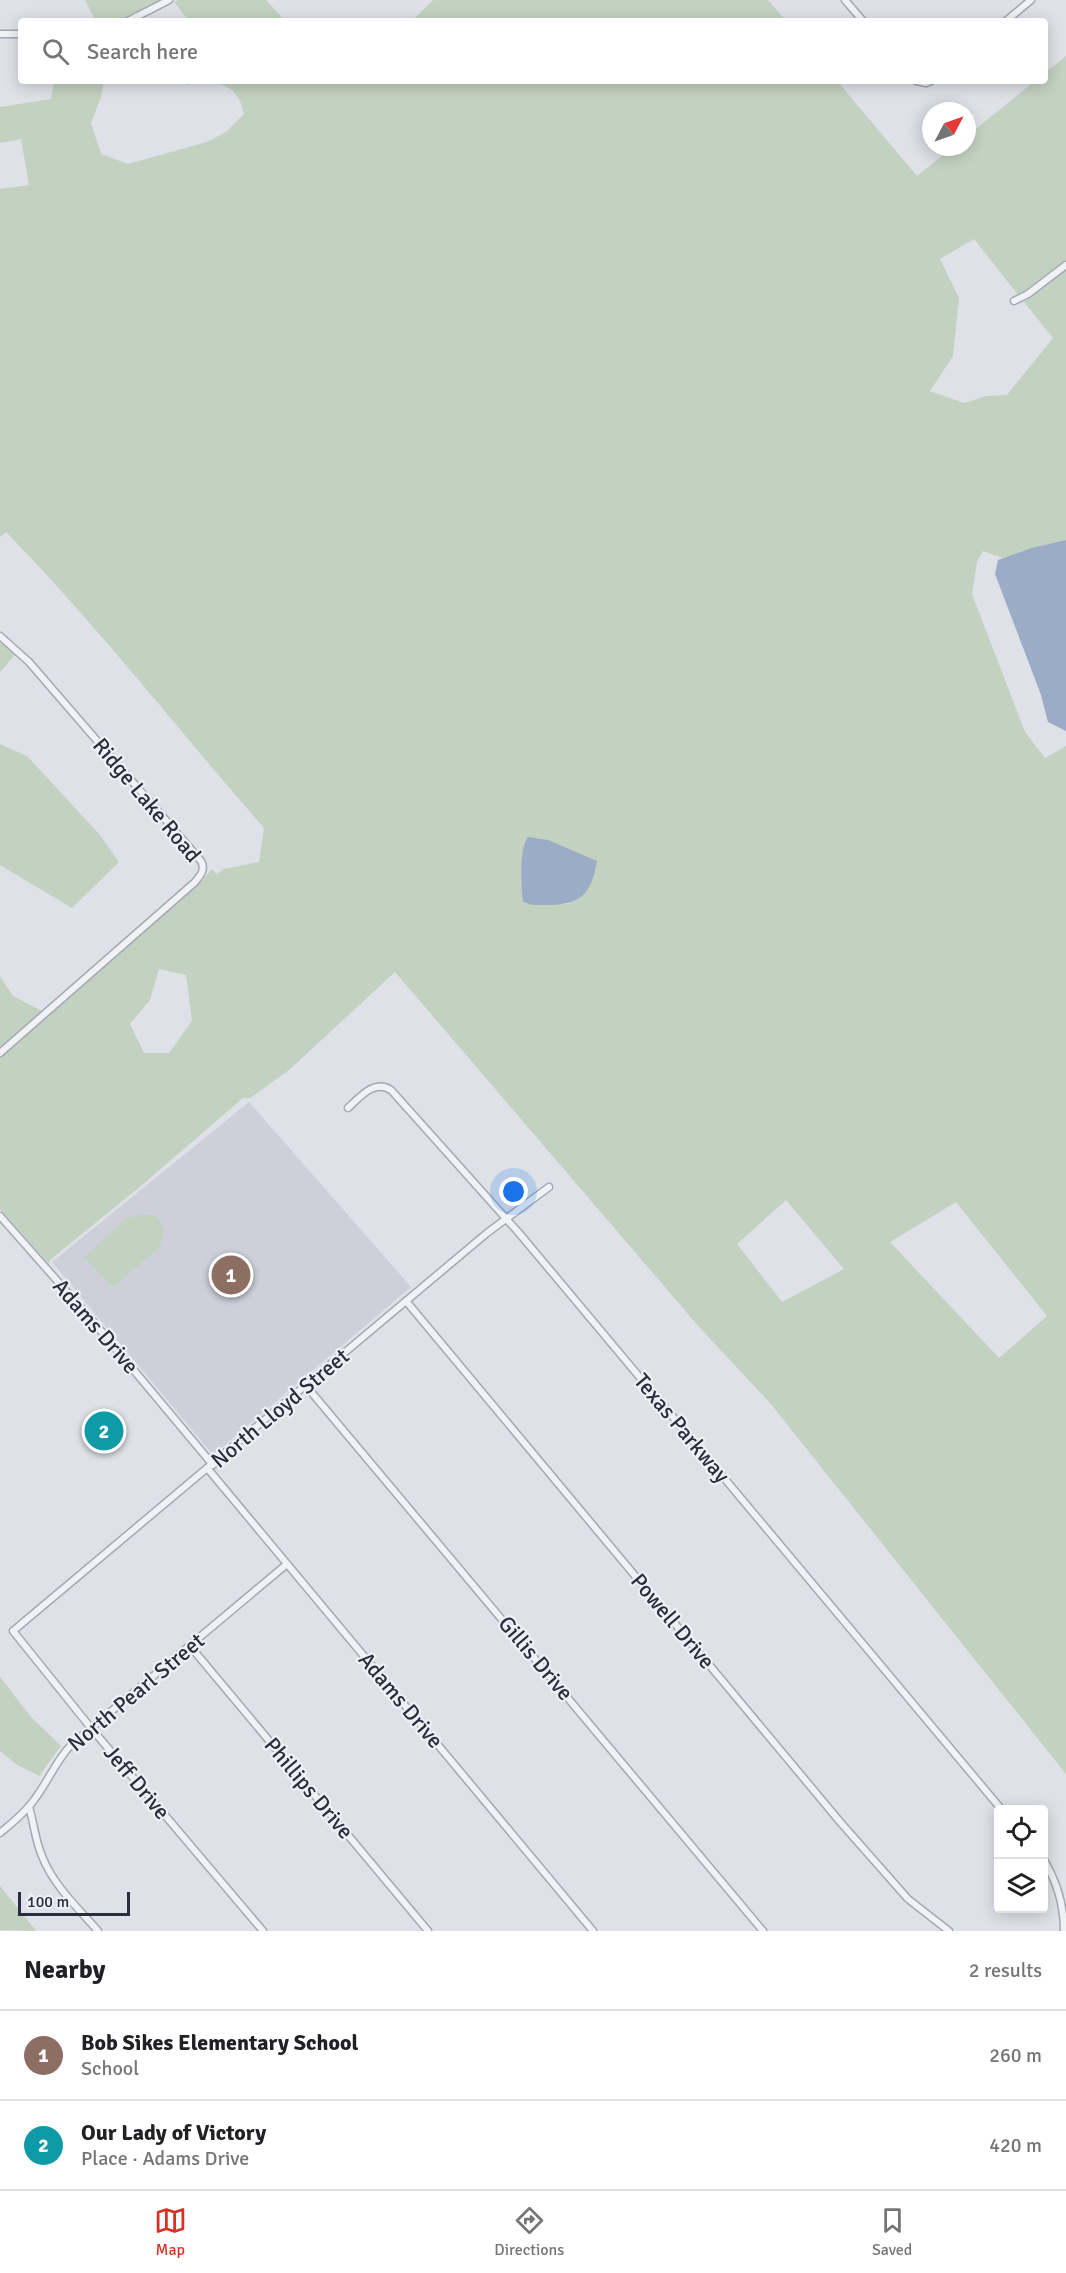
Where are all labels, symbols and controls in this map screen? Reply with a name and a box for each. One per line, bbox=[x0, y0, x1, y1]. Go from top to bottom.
search box bbox=[18, 18, 1048, 84]
icon: search bbox=[39, 35, 72, 68]
text: Search here bbox=[87, 38, 198, 65]
north arrow bbox=[922, 102, 976, 156]
street label: Ridge Lake Road bbox=[87, 732, 207, 868]
your location bbox=[499, 1177, 528, 1206]
pin: 1 bbox=[212, 1252, 250, 1298]
street label: Adams Drive bbox=[47, 1273, 145, 1379]
street label: North Lloyd Street bbox=[205, 1342, 355, 1474]
street label: Texas Parkway bbox=[628, 1368, 736, 1489]
pin: 2 bbox=[84, 1408, 124, 1454]
street label: Powell Drive bbox=[625, 1568, 721, 1674]
street label: Gillis Drive bbox=[493, 1610, 579, 1706]
street label: North Pearl Street bbox=[62, 1627, 210, 1757]
street label: Adams Drive bbox=[353, 1646, 449, 1754]
street label: Phillips Drive bbox=[259, 1732, 359, 1844]
street label: Jeff Drive bbox=[98, 1739, 176, 1825]
map controls bbox=[994, 1805, 1048, 1913]
button: locate bbox=[994, 1805, 1048, 1859]
button: layers bbox=[994, 1859, 1048, 1913]
scale bar bbox=[18, 1889, 130, 1916]
text: 100 m bbox=[27, 1892, 69, 1912]
text: Nearby bbox=[24, 1954, 105, 1986]
text: 2 results bbox=[969, 1958, 1042, 1983]
text: Bob Sikes Elementary School bbox=[81, 2029, 358, 2056]
text: 1 bbox=[38, 2043, 49, 2068]
text: 260 m bbox=[989, 2043, 1042, 2068]
text: School bbox=[81, 2056, 139, 2081]
text: Our Lady of Victory bbox=[81, 2119, 266, 2146]
text: 2 bbox=[38, 2133, 49, 2158]
text: 420 m bbox=[989, 2133, 1042, 2158]
text: Place · Adams Drive bbox=[81, 2146, 249, 2171]
tab: Map bbox=[154, 2204, 187, 2260]
tab: Directions bbox=[494, 2204, 564, 2260]
tab: Saved bbox=[872, 2204, 912, 2260]

